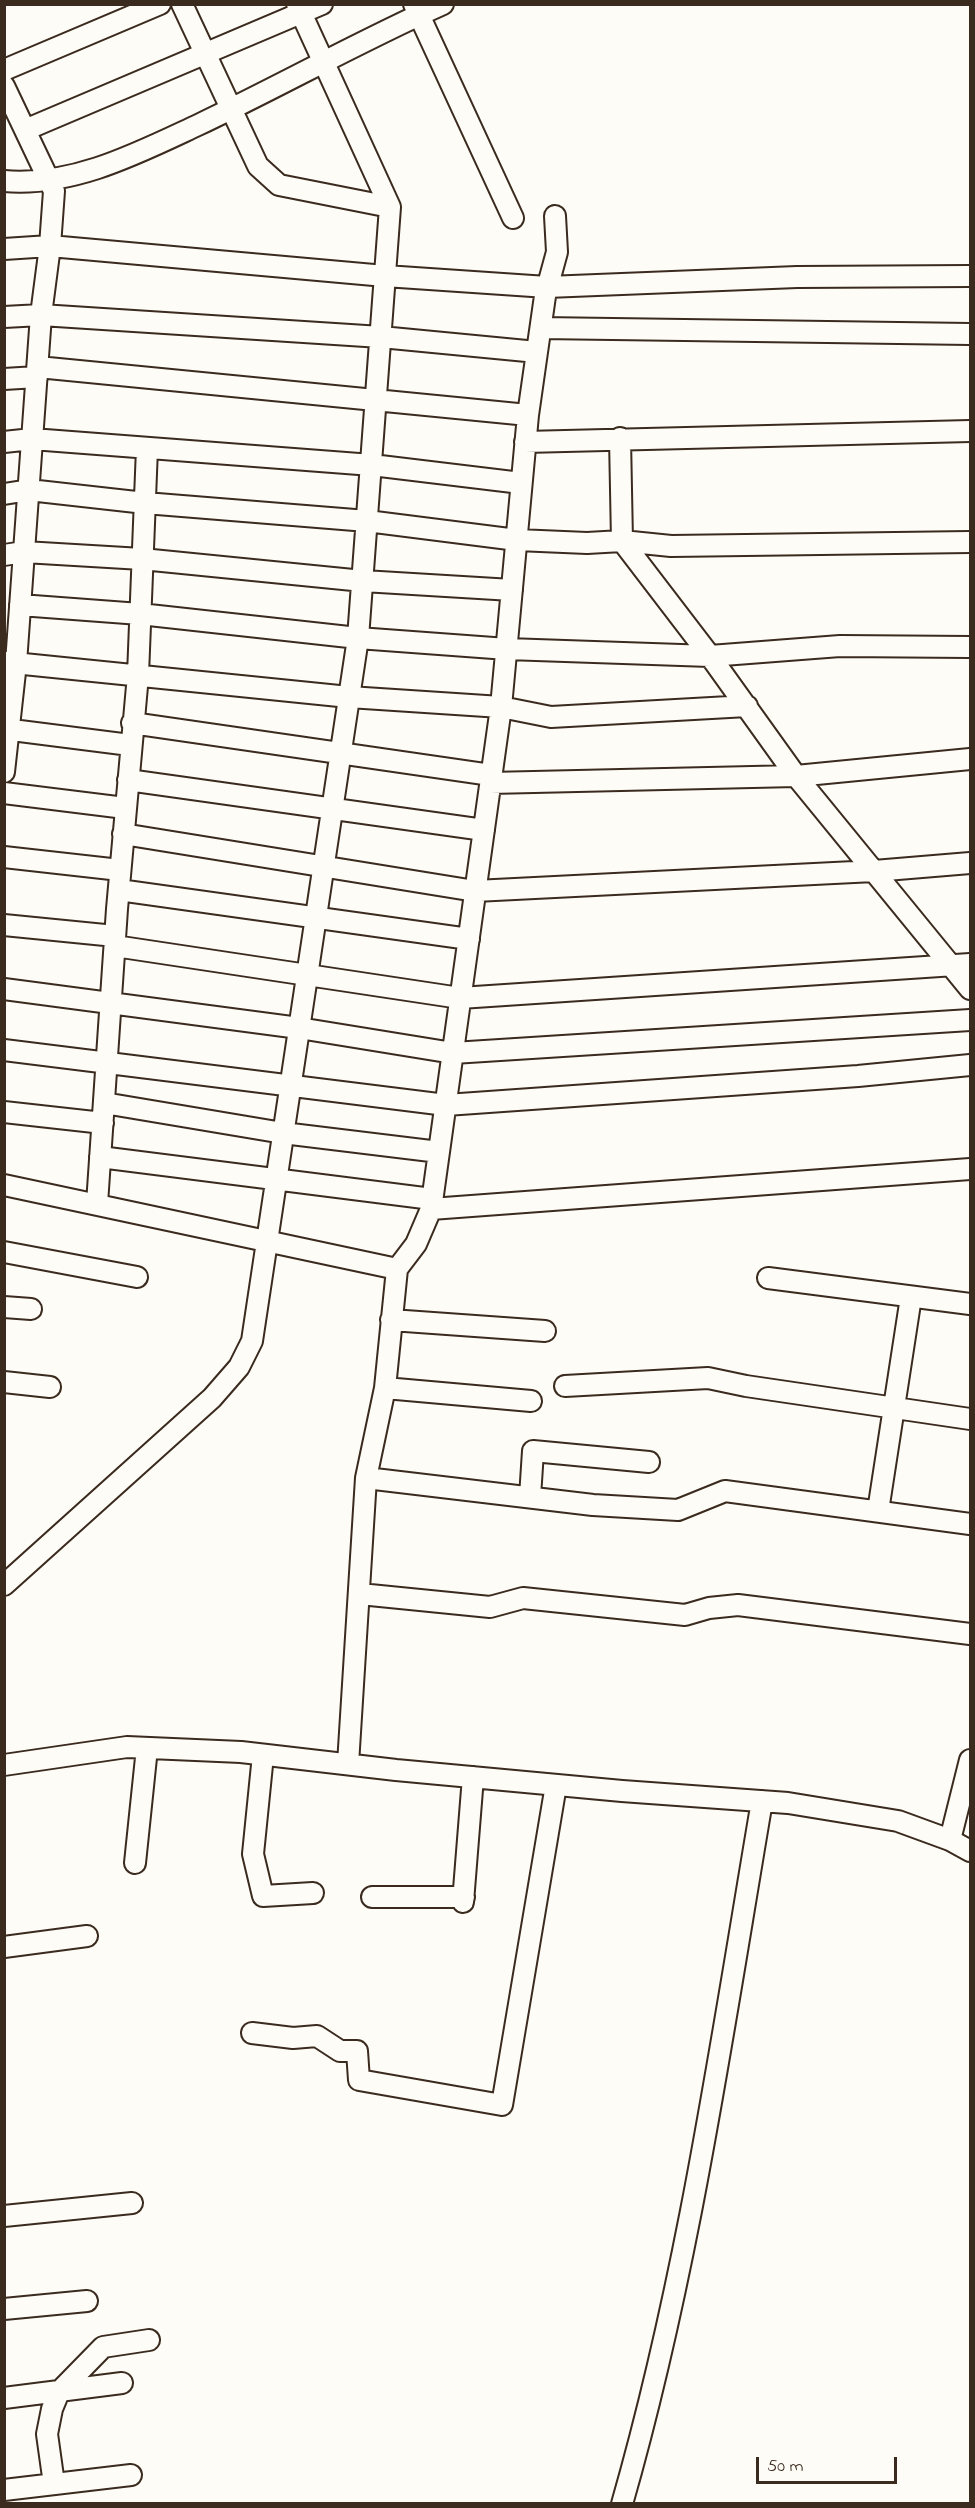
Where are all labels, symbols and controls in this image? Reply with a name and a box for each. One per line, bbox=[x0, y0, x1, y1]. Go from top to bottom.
scale bar bbox=[759, 2445, 900, 2483]
text: 50 m bbox=[767, 2454, 804, 2480]

